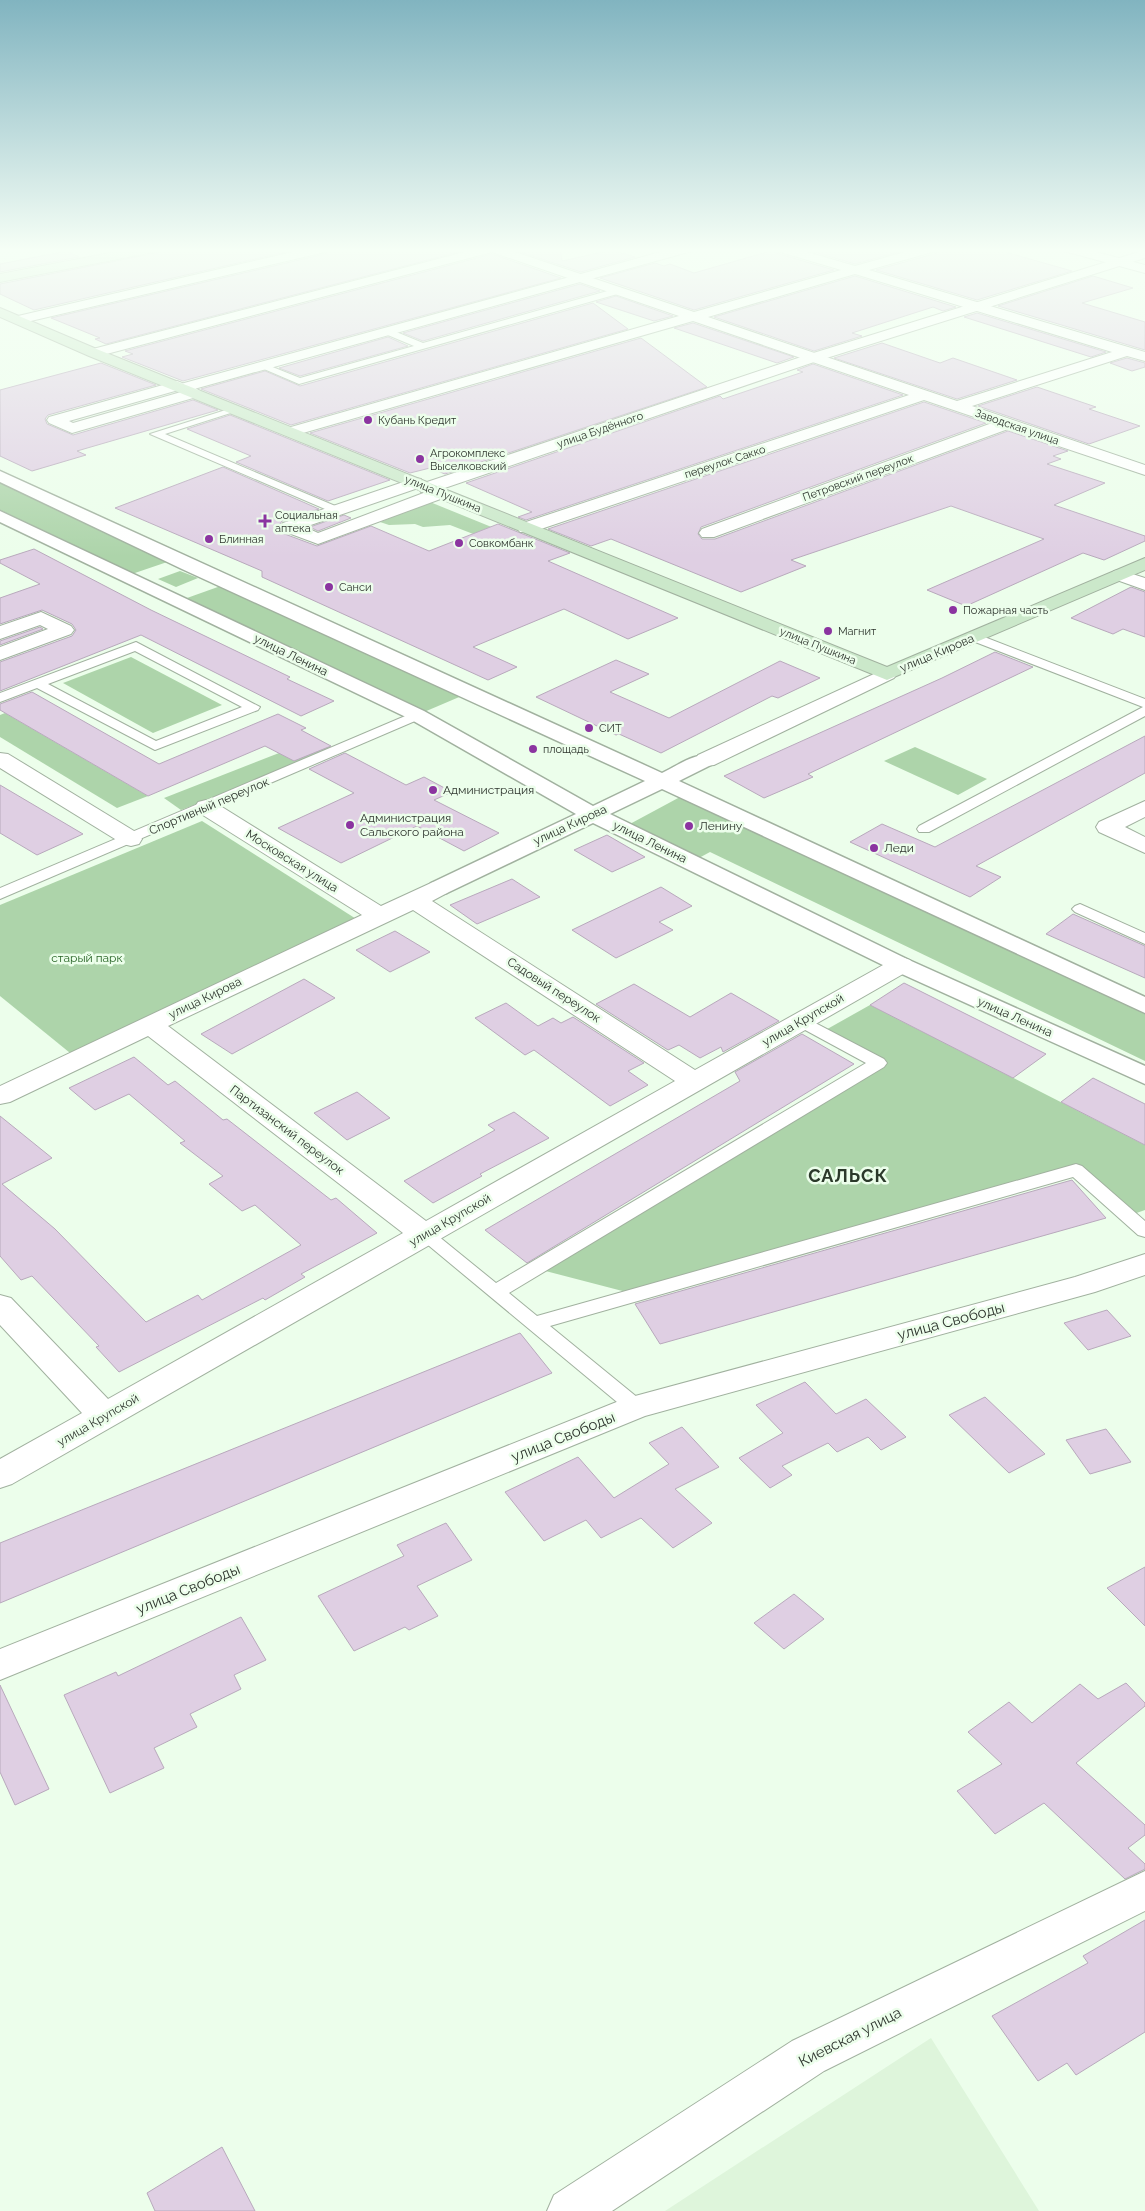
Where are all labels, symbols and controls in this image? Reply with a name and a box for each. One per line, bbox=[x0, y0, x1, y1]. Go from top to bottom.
street label: Заводская улица bbox=[973, 407, 1061, 447]
street label: улица Будённого bbox=[555, 409, 645, 451]
marker: Кубань Кредит bbox=[362, 414, 374, 426]
place label: Кубань Кредит bbox=[378, 414, 457, 427]
street label: переулок Сакко bbox=[683, 443, 768, 481]
place label: Агрокомплекс Выселковский bbox=[430, 447, 506, 473]
street label: Петровский переулок bbox=[801, 452, 915, 504]
marker: Агрокомплекс Выселковский bbox=[414, 453, 426, 465]
street label: улица Пушкина bbox=[403, 473, 483, 515]
place label: Социальная аптека bbox=[275, 509, 338, 535]
marker: Социальная аптека bbox=[259, 515, 271, 527]
marker: Блинная bbox=[203, 533, 215, 545]
place label: Блинная bbox=[219, 533, 263, 546]
marker: Совкомбанк bbox=[453, 537, 465, 549]
place label: Совкомбанк bbox=[469, 537, 534, 550]
marker: Санси bbox=[323, 581, 335, 593]
place label: Санси bbox=[339, 581, 372, 594]
marker: Пожарная часть bbox=[947, 604, 959, 616]
place label: Пожарная часть bbox=[963, 604, 1049, 617]
street label: улица Пушкина bbox=[778, 625, 858, 667]
marker: Магнит bbox=[822, 625, 834, 637]
place label: Магнит bbox=[838, 625, 877, 638]
street label: улица Ленина bbox=[252, 631, 330, 679]
street label: улица Кирова bbox=[898, 631, 976, 675]
marker: СИТ bbox=[583, 722, 595, 734]
place label: СИТ bbox=[599, 722, 622, 735]
marker: площадь bbox=[527, 743, 539, 755]
place label: площадь bbox=[543, 743, 589, 756]
street label: Спортивный переулок bbox=[147, 774, 271, 838]
place label: Администрация bbox=[443, 783, 534, 797]
marker: Администрация bbox=[427, 784, 439, 796]
street label: улица Кирова bbox=[531, 802, 609, 848]
place label: Администрация Сальского района bbox=[360, 811, 464, 839]
street label: улица Ленина bbox=[611, 818, 689, 866]
marker: Администрация Сальского района bbox=[344, 819, 356, 831]
place label: Ленину bbox=[699, 819, 743, 833]
marker: Ленину bbox=[683, 820, 695, 832]
street label: Московская улица bbox=[243, 827, 341, 895]
place label: Леди bbox=[884, 841, 914, 855]
marker: Леди bbox=[868, 842, 880, 854]
park label: старый парк bbox=[51, 951, 123, 965]
street label: Садовый переулок bbox=[505, 955, 603, 1025]
street label: улица Кирова bbox=[166, 974, 244, 1022]
street label: улица Крупской bbox=[760, 991, 846, 1049]
street label: улица Ленина bbox=[975, 994, 1055, 1040]
street label: Партизанский переулок bbox=[227, 1082, 347, 1178]
district label: САЛЬСК bbox=[808, 1165, 888, 1186]
street label: улица Крупской bbox=[407, 1191, 493, 1249]
street label: улица Свободы bbox=[895, 1298, 1007, 1344]
street label: улица Крупской bbox=[55, 1391, 141, 1449]
street label: улица Свободы bbox=[508, 1408, 618, 1466]
street label: улица Свободы bbox=[133, 1560, 243, 1618]
street label: Киевская улица bbox=[796, 2003, 904, 2071]

